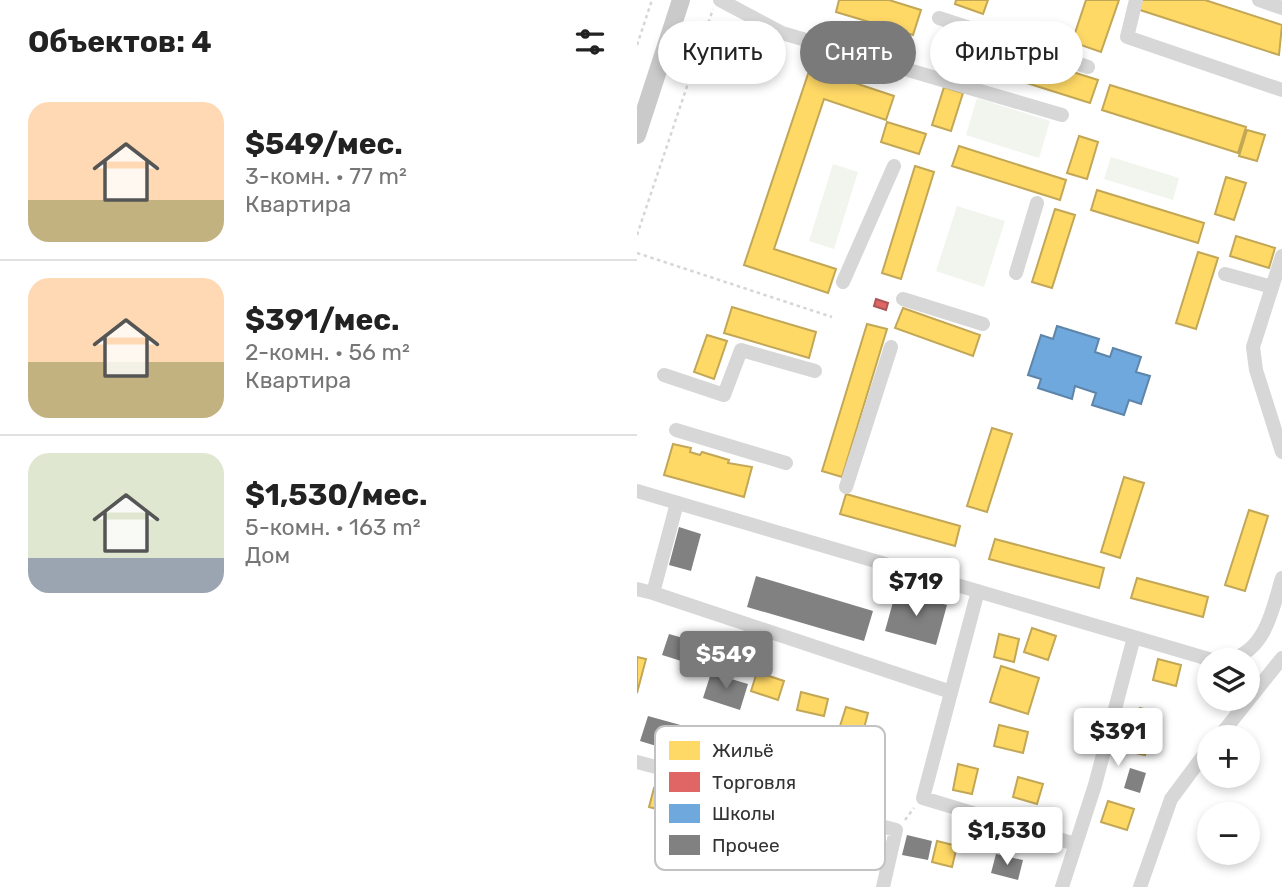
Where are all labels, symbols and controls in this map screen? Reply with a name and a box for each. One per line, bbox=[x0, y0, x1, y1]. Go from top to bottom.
chip: Купить bbox=[658, 21, 786, 84]
chip: Снять bbox=[800, 21, 916, 84]
chip: Фильтры bbox=[930, 21, 1083, 84]
icon: filters bbox=[571, 23, 609, 61]
text: Объектов: 4 bbox=[28, 24, 212, 60]
text: $549/мес. bbox=[245, 126, 403, 162]
icon: home bbox=[84, 130, 168, 214]
text: 3-комн. · 77 m² bbox=[245, 162, 407, 190]
text: Квартира bbox=[245, 190, 351, 218]
text: $391/мес. bbox=[245, 302, 399, 338]
icon: home bbox=[84, 306, 168, 390]
text: 2-комн. · 56 m² bbox=[245, 338, 410, 366]
text: Квартира bbox=[245, 366, 351, 394]
text: $1,530/мес. bbox=[245, 477, 428, 513]
icon: home bbox=[84, 481, 168, 565]
text: 5-комн. · 163 m² bbox=[245, 513, 421, 541]
text: Дом bbox=[245, 541, 290, 569]
pin: $719 bbox=[875, 558, 957, 618]
text: $719 bbox=[889, 567, 943, 595]
pin: $549 bbox=[685, 632, 767, 691]
text: $549 bbox=[696, 640, 756, 668]
map controls bbox=[1197, 648, 1260, 865]
button: layers bbox=[1197, 648, 1260, 711]
pin: $391 bbox=[1077, 708, 1159, 768]
text: $391 bbox=[1090, 717, 1146, 745]
button: + bbox=[1197, 725, 1260, 788]
legend bbox=[655, 726, 885, 870]
text: Жильё bbox=[712, 739, 774, 762]
text: Торговля bbox=[712, 771, 796, 794]
text: Школы bbox=[712, 802, 775, 825]
button: − bbox=[1197, 802, 1260, 865]
pin: $1,530 bbox=[950, 808, 1064, 867]
text: $1,530 bbox=[968, 816, 1046, 844]
text: Прочее bbox=[712, 834, 780, 857]

